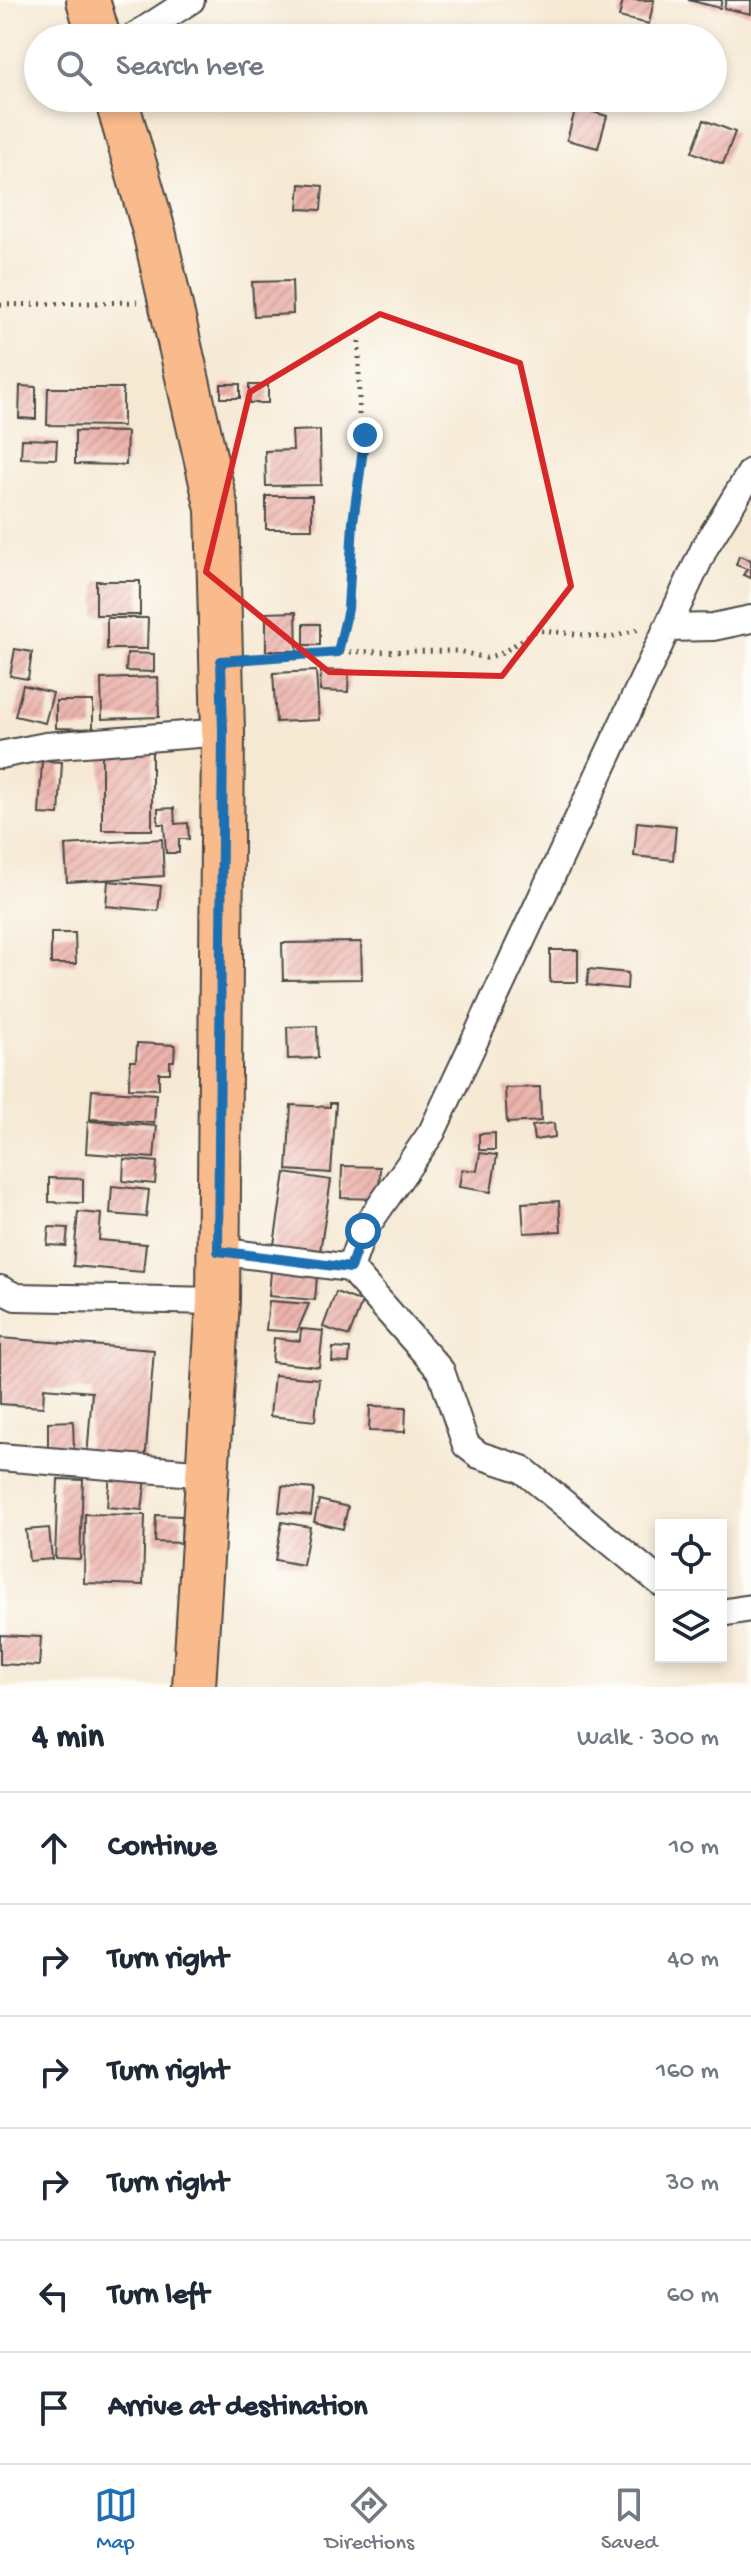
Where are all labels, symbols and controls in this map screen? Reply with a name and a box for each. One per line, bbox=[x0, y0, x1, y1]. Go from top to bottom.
search box bbox=[24, 24, 727, 112]
icon: search bbox=[52, 46, 96, 90]
text: Search here bbox=[116, 51, 264, 86]
route end bbox=[347, 417, 383, 453]
route start bbox=[345, 1213, 381, 1249]
map controls bbox=[655, 1519, 727, 1663]
button: locate bbox=[655, 1519, 727, 1591]
button: layers bbox=[655, 1591, 727, 1663]
text: 4 min bbox=[32, 1719, 104, 1759]
text: Walk · 300 m bbox=[577, 1724, 719, 1755]
icon: ahead bbox=[32, 1826, 76, 1870]
text: Continue bbox=[108, 1831, 217, 1866]
text: 10 m bbox=[669, 1833, 719, 1864]
icon: right bbox=[32, 1938, 76, 1982]
text: Turn right bbox=[108, 1943, 228, 1978]
text: 40 m bbox=[667, 1945, 719, 1976]
icon: right bbox=[32, 2050, 76, 2094]
text: Turn right bbox=[108, 2055, 228, 2090]
text: 160 m bbox=[656, 2057, 719, 2088]
icon: right bbox=[32, 2162, 76, 2206]
text: Turn right bbox=[108, 2167, 228, 2202]
text: 30 m bbox=[666, 2169, 719, 2200]
icon: left bbox=[32, 2274, 76, 2318]
text: Turn left bbox=[108, 2279, 209, 2314]
text: 60 m bbox=[666, 2281, 719, 2312]
icon: arrive bbox=[32, 2386, 76, 2430]
text: Arrive at destination bbox=[108, 2391, 368, 2426]
tab: Map bbox=[94, 2483, 138, 2557]
tab: Directions bbox=[325, 2483, 414, 2557]
tab: Saved bbox=[601, 2483, 657, 2557]

